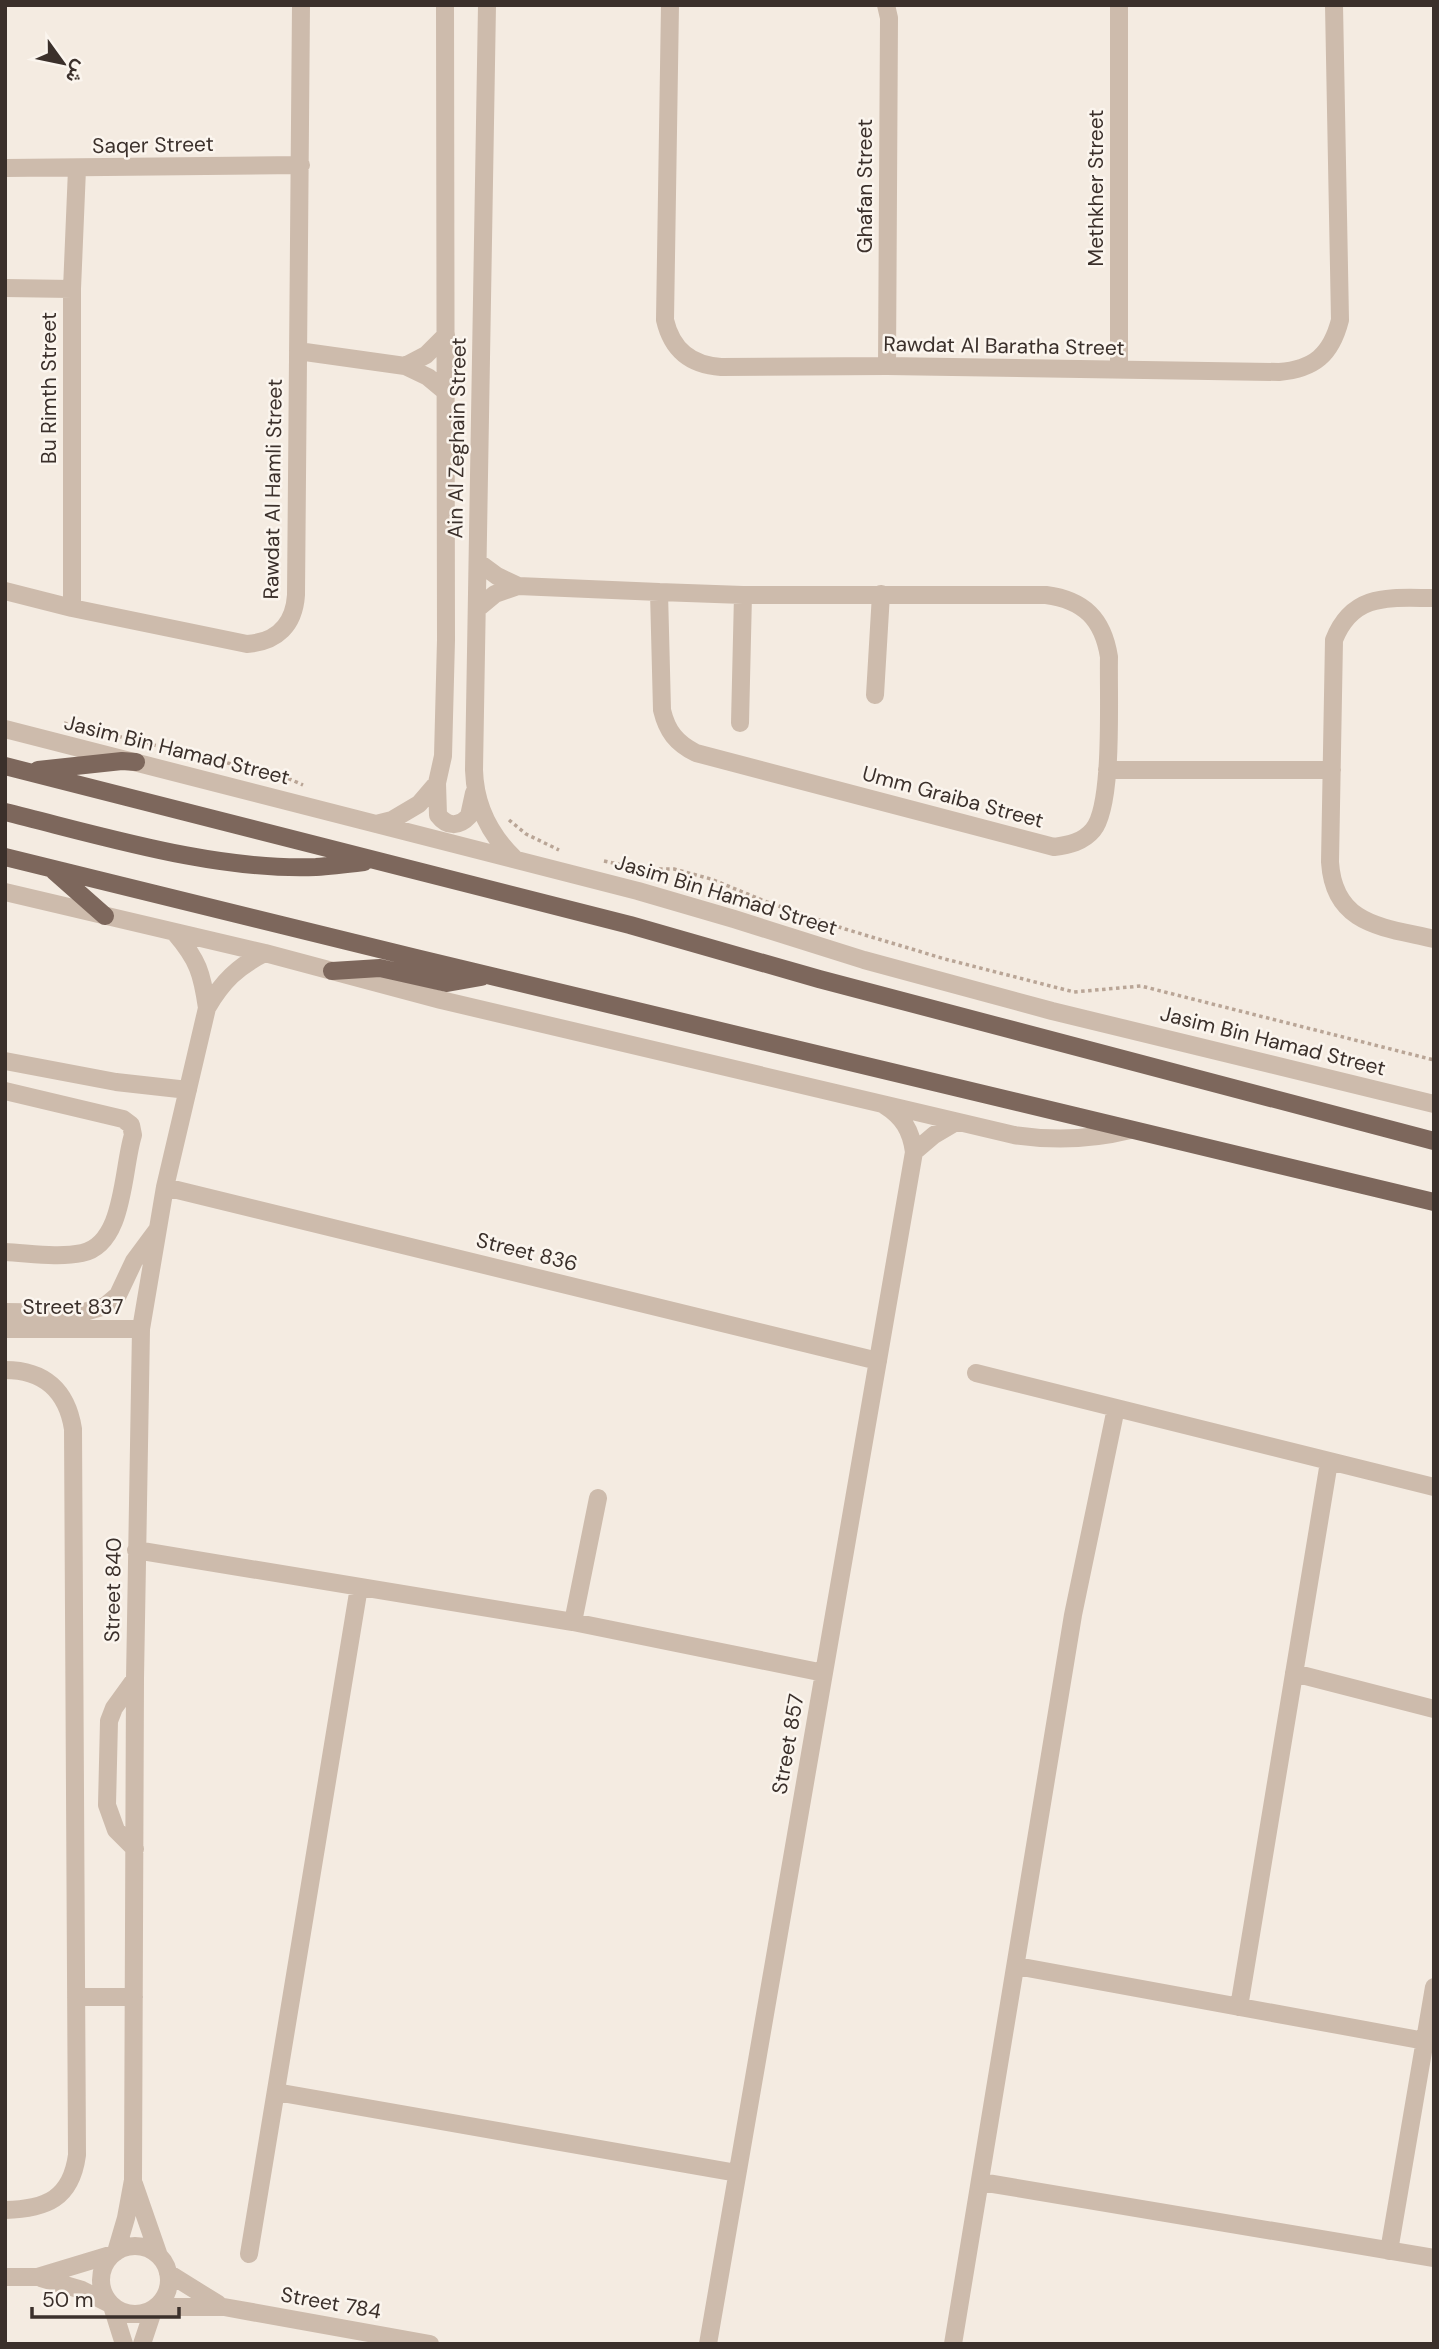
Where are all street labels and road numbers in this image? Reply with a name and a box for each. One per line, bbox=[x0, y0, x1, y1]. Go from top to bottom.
street label: Methkher Street bbox=[1082, 110, 1110, 267]
street label: Ghafan Street bbox=[851, 119, 879, 253]
street label: Saqer Street bbox=[92, 130, 214, 160]
street label: Bu Rimth Street bbox=[35, 312, 63, 464]
street label: Rawdat Al Baratha Street bbox=[883, 330, 1125, 362]
street label: Ain Al Zeghain Street bbox=[441, 337, 473, 539]
street label: Rawdat Al Hamli Street bbox=[257, 378, 289, 600]
street label: Jasim Bin Hamad Street bbox=[61, 708, 293, 792]
street label: Umm Graiba Street bbox=[859, 759, 1047, 835]
street label: Jasim Bin Hamad Street bbox=[611, 848, 841, 942]
street label: Jasim Bin Hamad Street bbox=[1157, 999, 1389, 1083]
street label: Street 836 bbox=[473, 1226, 581, 1278]
street label: Street 837 bbox=[22, 1293, 124, 1321]
street label: Street 840 bbox=[98, 1537, 128, 1643]
street label: Street 857 bbox=[765, 1692, 811, 1796]
street label: Street 784 bbox=[279, 2280, 384, 2326]

